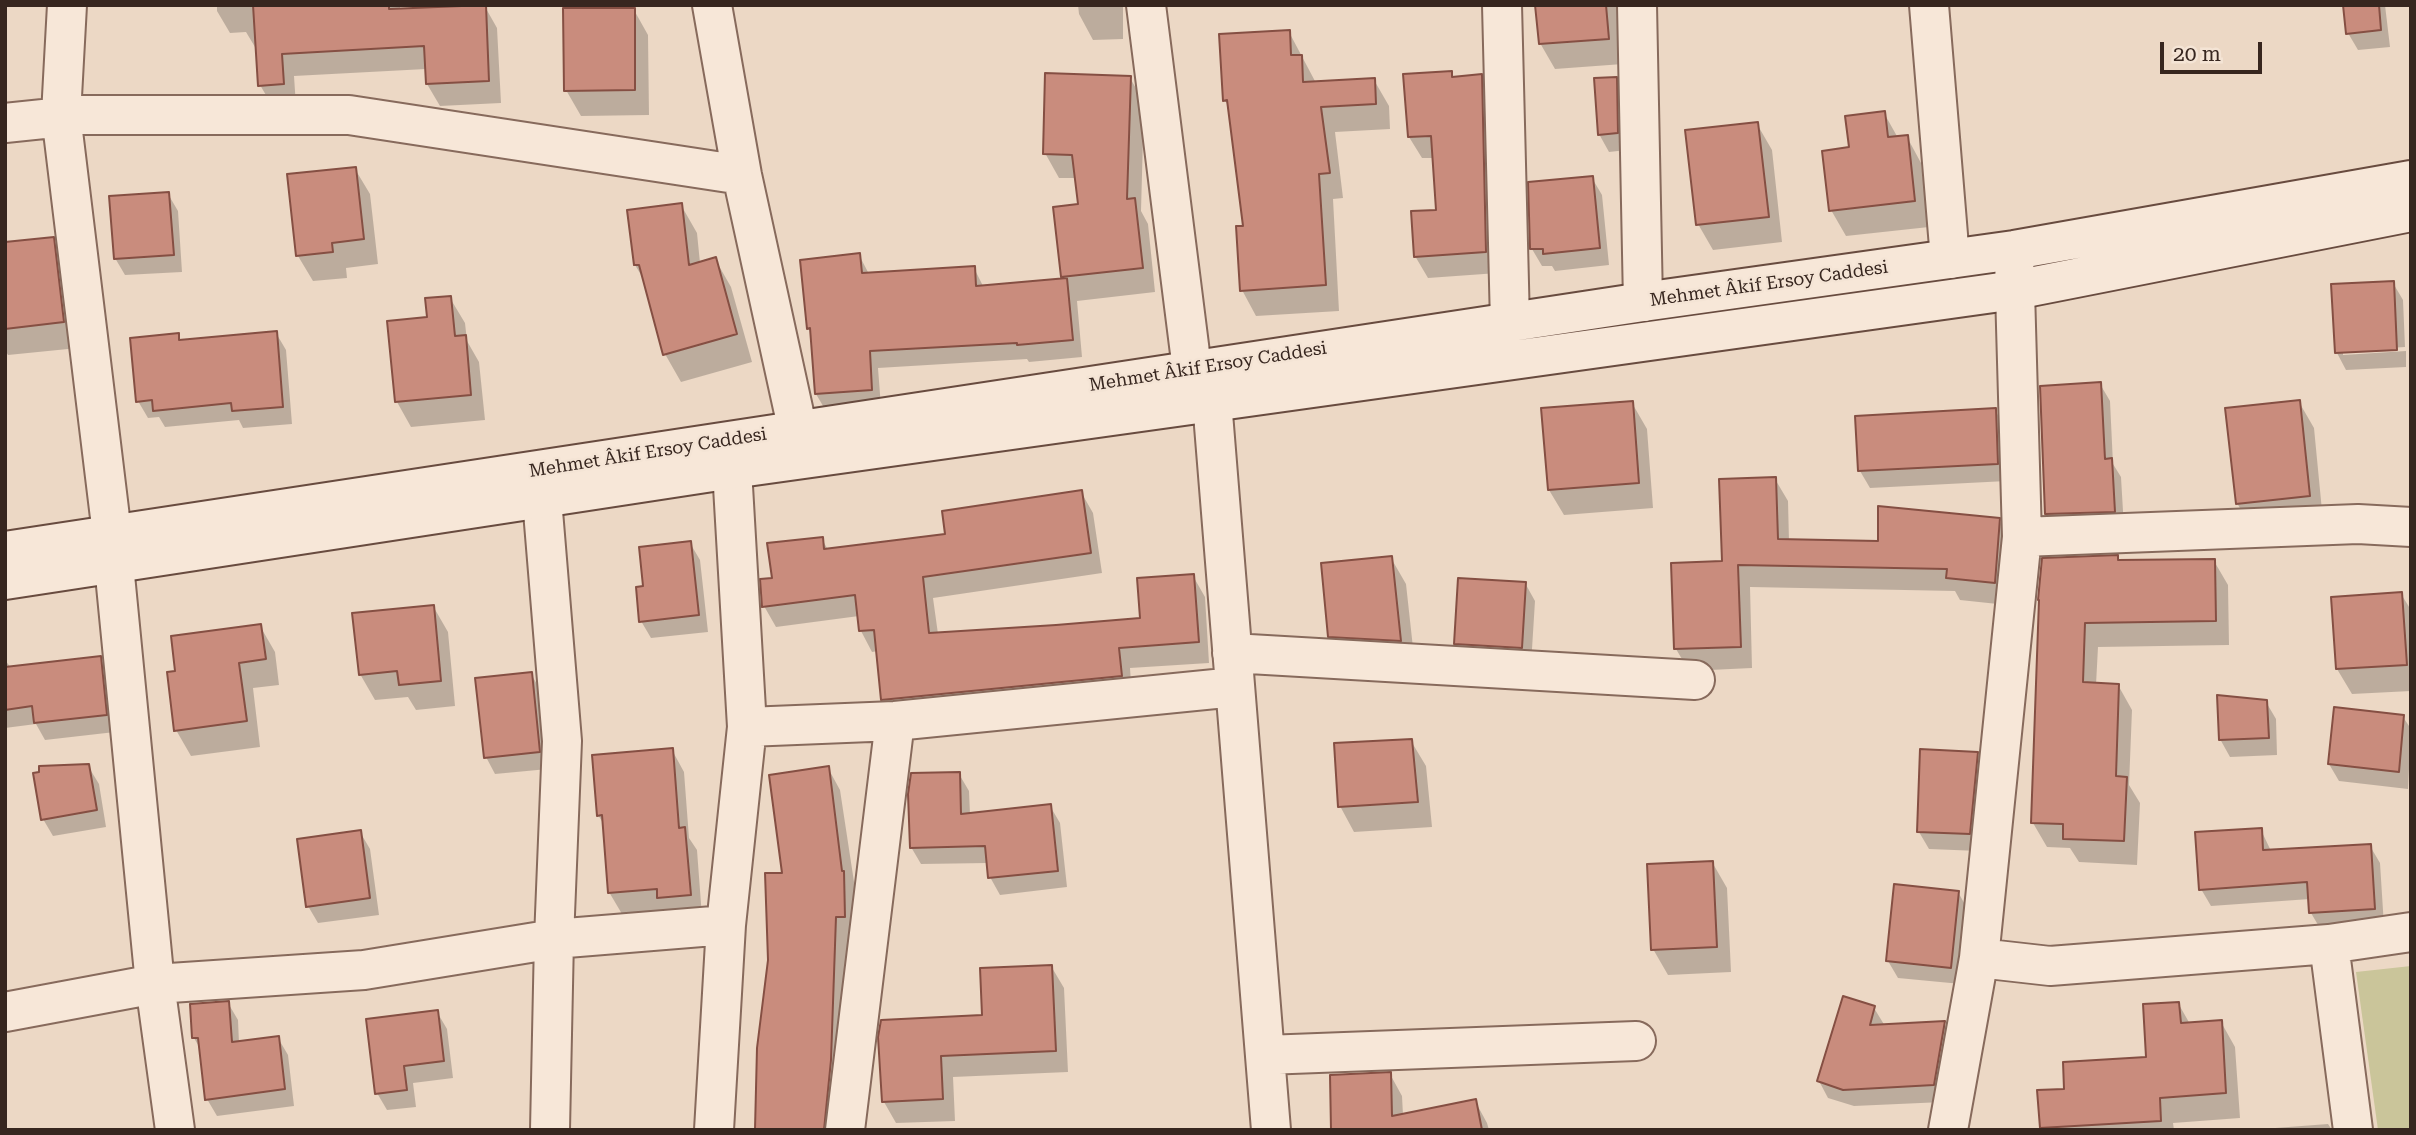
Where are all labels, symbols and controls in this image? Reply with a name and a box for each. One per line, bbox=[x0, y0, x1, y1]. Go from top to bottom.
scale bar bbox=[2164, 28, 2266, 72]
text: 20 m bbox=[2173, 42, 2221, 66]
street label: Mehmet Âkif Ersoy Caddesi bbox=[1648, 257, 1890, 311]
street label: Mehmet Âkif Ersoy Caddesi bbox=[1088, 338, 1328, 396]
street label: Mehmet Âkif Ersoy Caddesi bbox=[528, 424, 768, 482]

